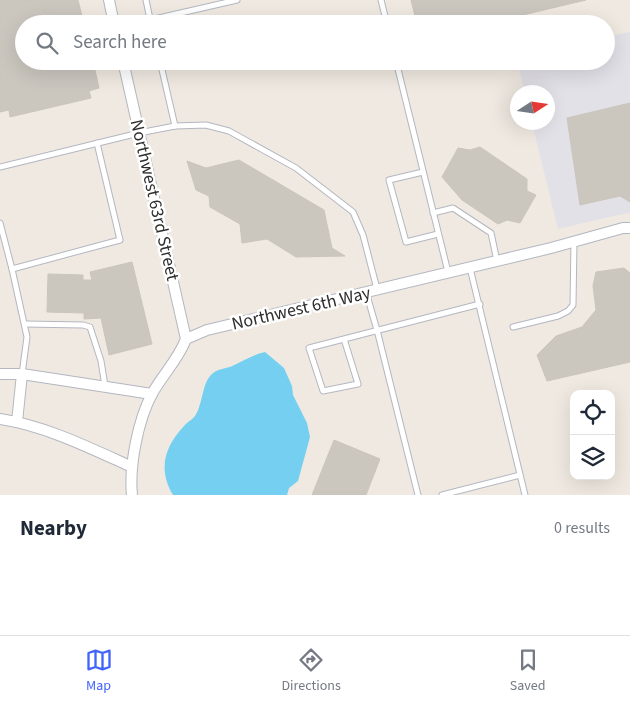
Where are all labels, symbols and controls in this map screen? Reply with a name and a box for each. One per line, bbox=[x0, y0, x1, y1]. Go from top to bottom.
search box bbox=[15, 15, 615, 70]
icon: search bbox=[33, 29, 61, 57]
text: Search here bbox=[73, 29, 167, 56]
north arrow bbox=[510, 85, 555, 130]
street label: Northwest 63rd Street bbox=[124, 117, 185, 283]
street label: Northwest 6th Way bbox=[229, 280, 374, 337]
map controls bbox=[570, 390, 615, 480]
button: locate bbox=[570, 390, 615, 435]
button: layers bbox=[570, 435, 615, 480]
text: Nearby bbox=[20, 513, 87, 543]
text: 0 results bbox=[554, 517, 610, 539]
tab: Map bbox=[85, 646, 113, 696]
tab: Directions bbox=[282, 646, 341, 696]
tab: Saved bbox=[510, 646, 545, 696]

